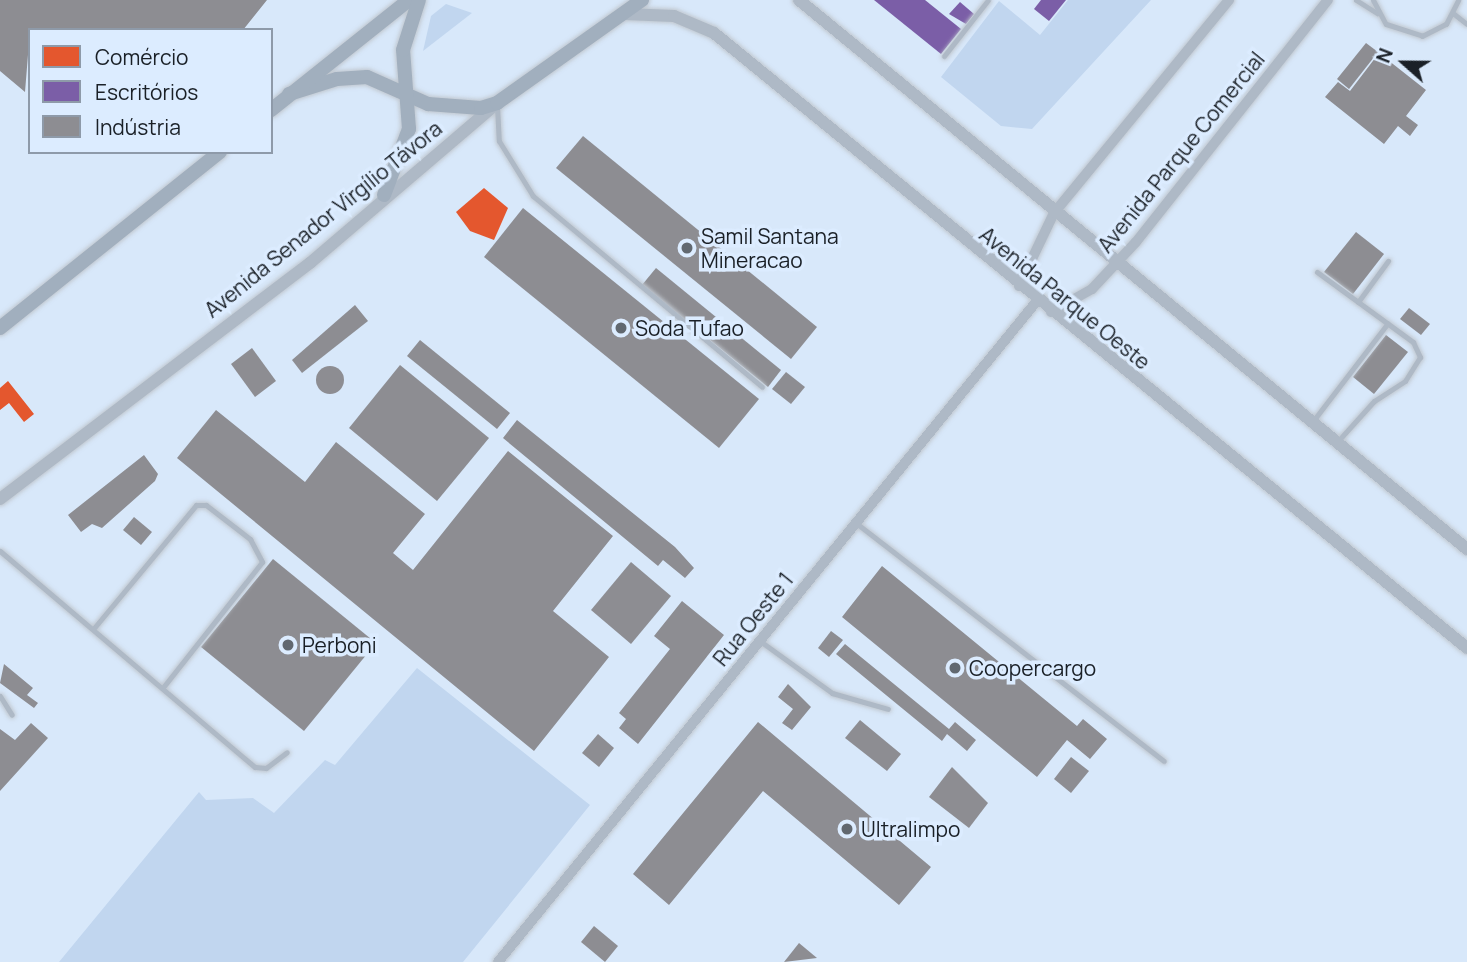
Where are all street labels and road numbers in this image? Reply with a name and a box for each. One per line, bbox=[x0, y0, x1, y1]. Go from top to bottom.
street label: Avenida Parque Comercial bbox=[1092, 47, 1270, 257]
street label: Avenida Senador Virgílio Távora bbox=[199, 115, 447, 323]
street label: Avenida Parque Oeste bbox=[975, 222, 1155, 374]
street label: Rua Oeste 1 bbox=[708, 567, 798, 671]

